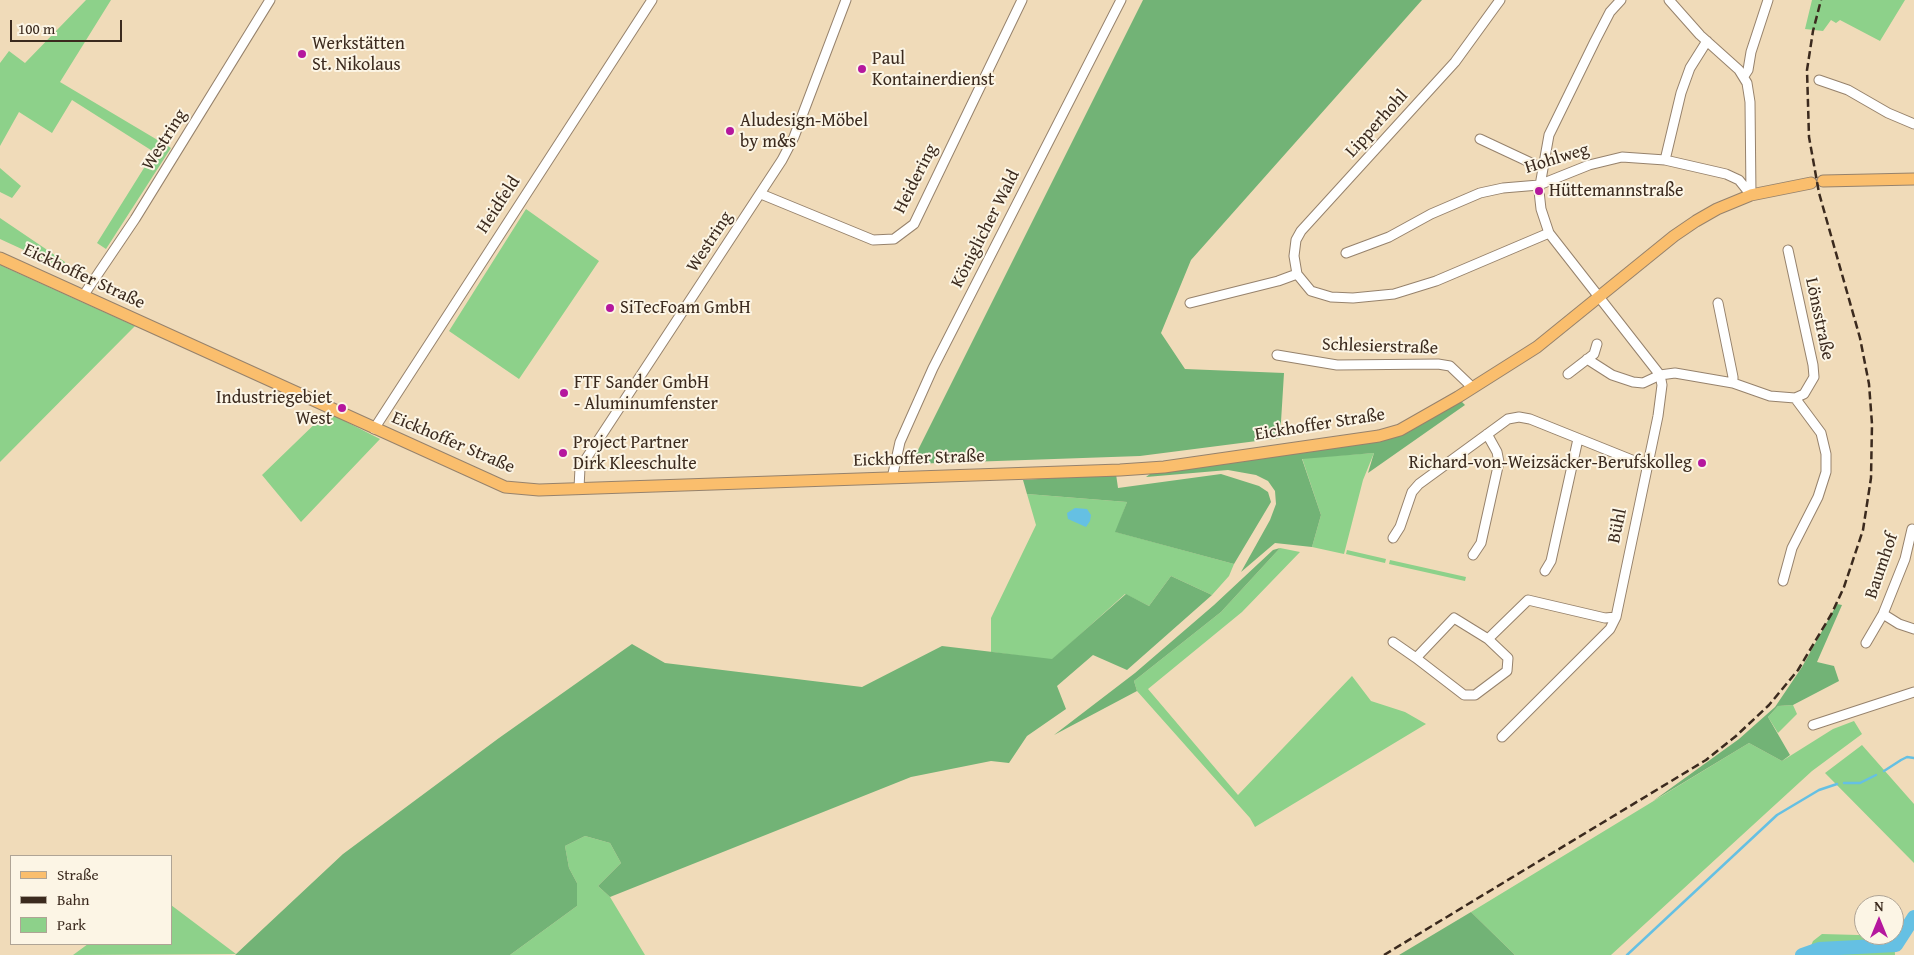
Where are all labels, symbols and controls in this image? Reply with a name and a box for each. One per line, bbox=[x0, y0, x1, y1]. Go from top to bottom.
scale bar bbox=[12, 10, 125, 42]
text: 100 m bbox=[18, 18, 55, 39]
place label: Werkstätten St. Nikolaus bbox=[312, 33, 405, 76]
marker: Werkstätten St. Nikolaus bbox=[296, 48, 308, 60]
place label: Paul Kontainerdienst bbox=[872, 48, 994, 90]
marker: Paul Kontainerdienst bbox=[856, 63, 868, 75]
street label: Lipperhohl bbox=[1341, 86, 1413, 162]
street label: Westring bbox=[138, 105, 192, 175]
place label: Aludesign-Möbel by m&s bbox=[740, 110, 868, 152]
marker: Aludesign-Möbel by m&s bbox=[724, 125, 736, 137]
street label: Hohlweg bbox=[1522, 139, 1592, 179]
street label: Heidering bbox=[889, 141, 943, 217]
street label: Königlicher Wald bbox=[947, 166, 1025, 292]
street label: Heidfeld bbox=[473, 172, 525, 238]
place label: Hüttemannstraße bbox=[1549, 180, 1684, 202]
marker: Hüttemannstraße bbox=[1533, 185, 1545, 197]
street label: Westring bbox=[682, 208, 738, 276]
street label: Eickhoffer Straße bbox=[20, 239, 148, 315]
street label: Lönsstraße bbox=[1800, 276, 1838, 362]
place label: SiTecFoam GmbH bbox=[620, 297, 751, 319]
marker: SiTecFoam GmbH bbox=[604, 302, 616, 314]
street label: Schlesierstraße bbox=[1321, 334, 1439, 360]
place label: FTF Sander GmbH - Aluminumfenster bbox=[574, 372, 718, 414]
place label: Industriegebiet West bbox=[216, 387, 332, 429]
marker: FTF Sander GmbH - Aluminumfenster bbox=[558, 387, 570, 399]
marker: Industriegebiet West bbox=[336, 402, 348, 414]
street label: Eickhoffer Straße bbox=[1253, 404, 1387, 446]
street label: Eickhoffer Straße bbox=[388, 407, 518, 479]
place label: Project Partner Dirk Kleeschulte bbox=[573, 432, 697, 474]
street label: Eickhoffer Straße bbox=[853, 446, 985, 472]
marker: Project Partner Dirk Kleeschulte bbox=[557, 447, 569, 459]
place label: Richard-von-Weizsäcker-Berufskolleg bbox=[1409, 452, 1692, 474]
marker: Richard-von-Weizsäcker-Berufskolleg bbox=[1696, 457, 1708, 469]
street label: Bühl bbox=[1604, 507, 1632, 545]
street label: Baumhof bbox=[1861, 530, 1903, 602]
legend bbox=[10, 855, 172, 945]
text: Straße bbox=[57, 864, 99, 885]
text: Bahn bbox=[57, 889, 89, 910]
north arrow bbox=[1854, 895, 1904, 945]
text: N bbox=[1874, 896, 1884, 916]
text: Park bbox=[57, 914, 86, 935]

